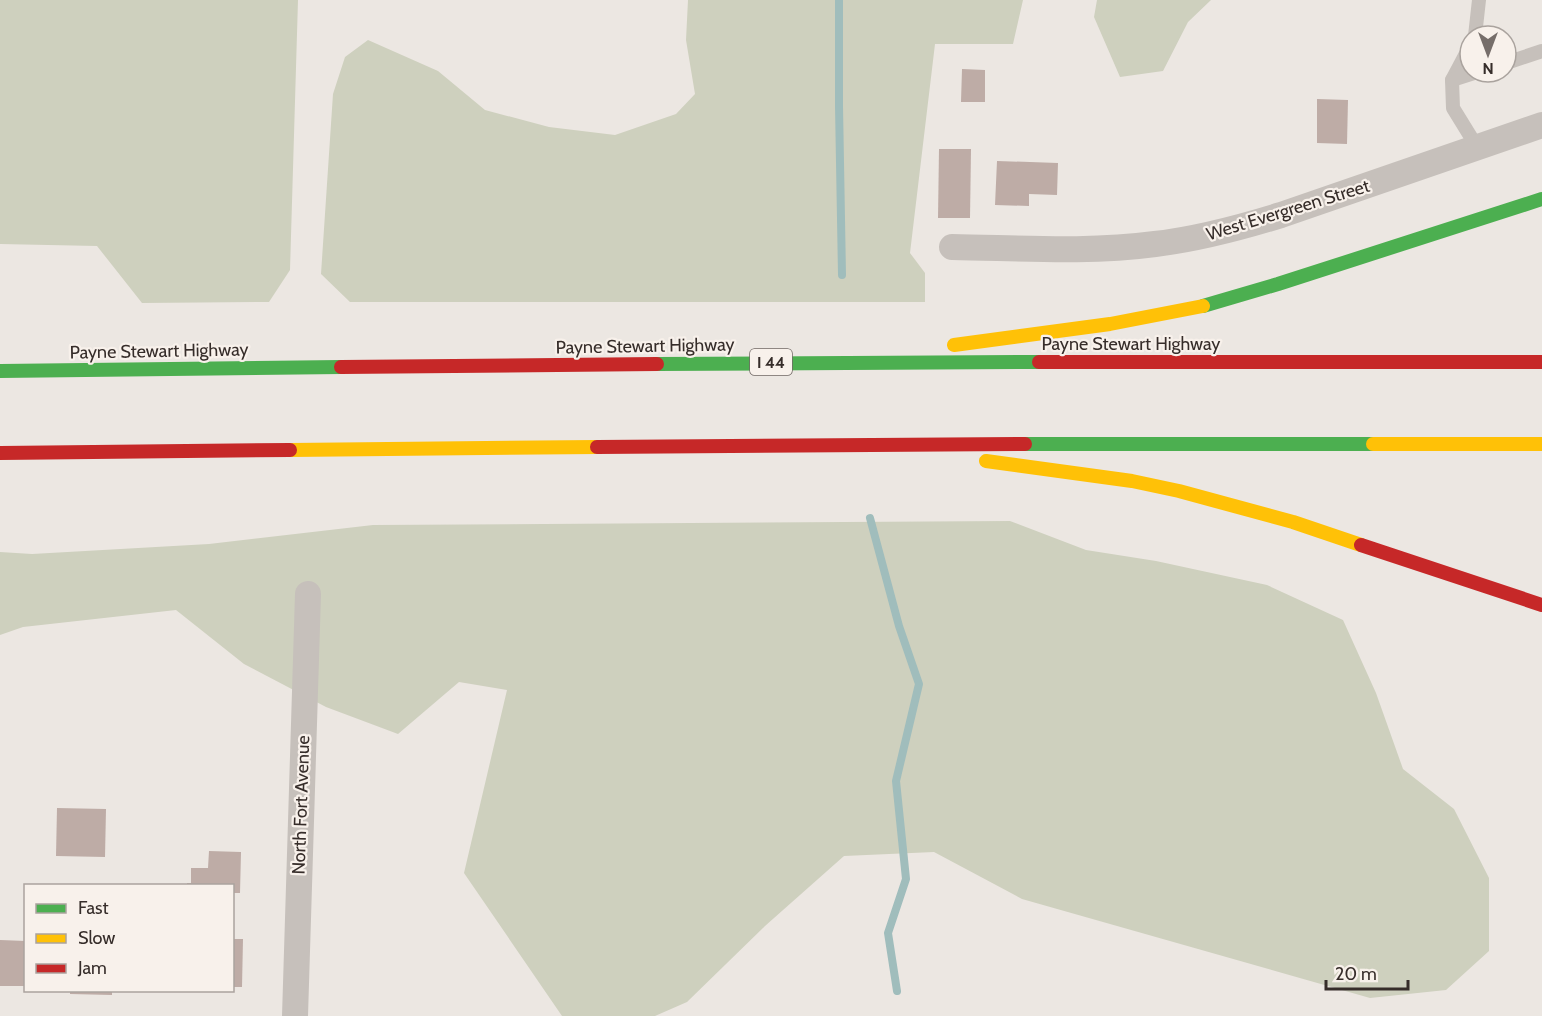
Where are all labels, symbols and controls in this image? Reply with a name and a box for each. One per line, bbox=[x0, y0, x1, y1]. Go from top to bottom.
north arrow bbox=[1458, 24, 1518, 84]
text: N bbox=[1482, 59, 1494, 78]
street label: West Evergreen Street bbox=[1204, 175, 1372, 245]
street label: Payne Stewart Highway bbox=[555, 333, 735, 359]
street label: Payne Stewart Highway bbox=[1042, 333, 1220, 355]
street label: Payne Stewart Highway bbox=[69, 338, 249, 364]
road number: I 44 bbox=[750, 349, 792, 375]
street label: North Fort Avenue bbox=[288, 735, 314, 875]
legend bbox=[24, 884, 234, 992]
text: Fast bbox=[78, 897, 109, 919]
text: Slow bbox=[78, 927, 115, 949]
scale bar bbox=[1326, 953, 1408, 991]
text: Jam bbox=[77, 957, 107, 979]
text: 20 m bbox=[1335, 963, 1377, 985]

